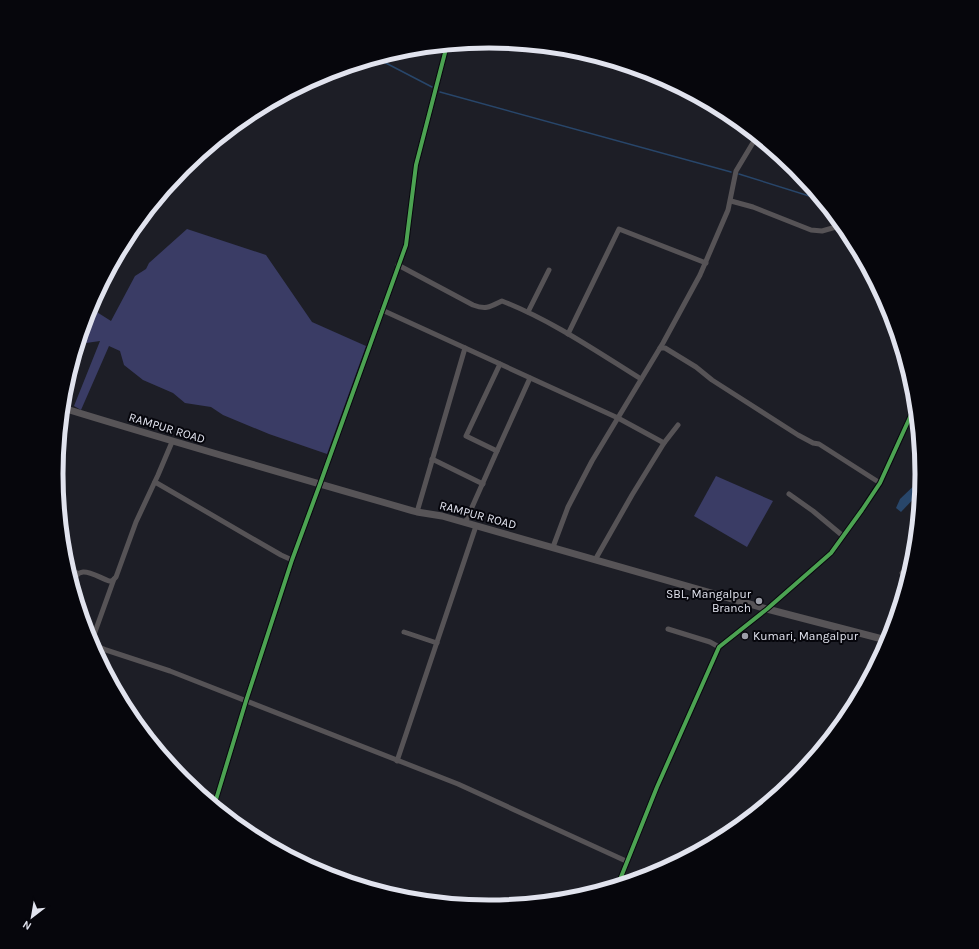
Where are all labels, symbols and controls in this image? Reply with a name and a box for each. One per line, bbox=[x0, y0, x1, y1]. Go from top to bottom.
street label: RAMPUR ROAD bbox=[127, 410, 207, 446]
street label: RAMPUR ROAD bbox=[438, 498, 518, 532]
place label: SBL, Mangalpur Branch bbox=[666, 587, 752, 615]
marker: SBL, Mangalpur Branch bbox=[754, 596, 764, 606]
place label: Kumari, Mangalpur bbox=[753, 629, 859, 643]
marker: Kumari, Mangalpur bbox=[740, 631, 750, 641]
north arrow bbox=[12, 897, 52, 937]
text: N bbox=[20, 918, 34, 933]

